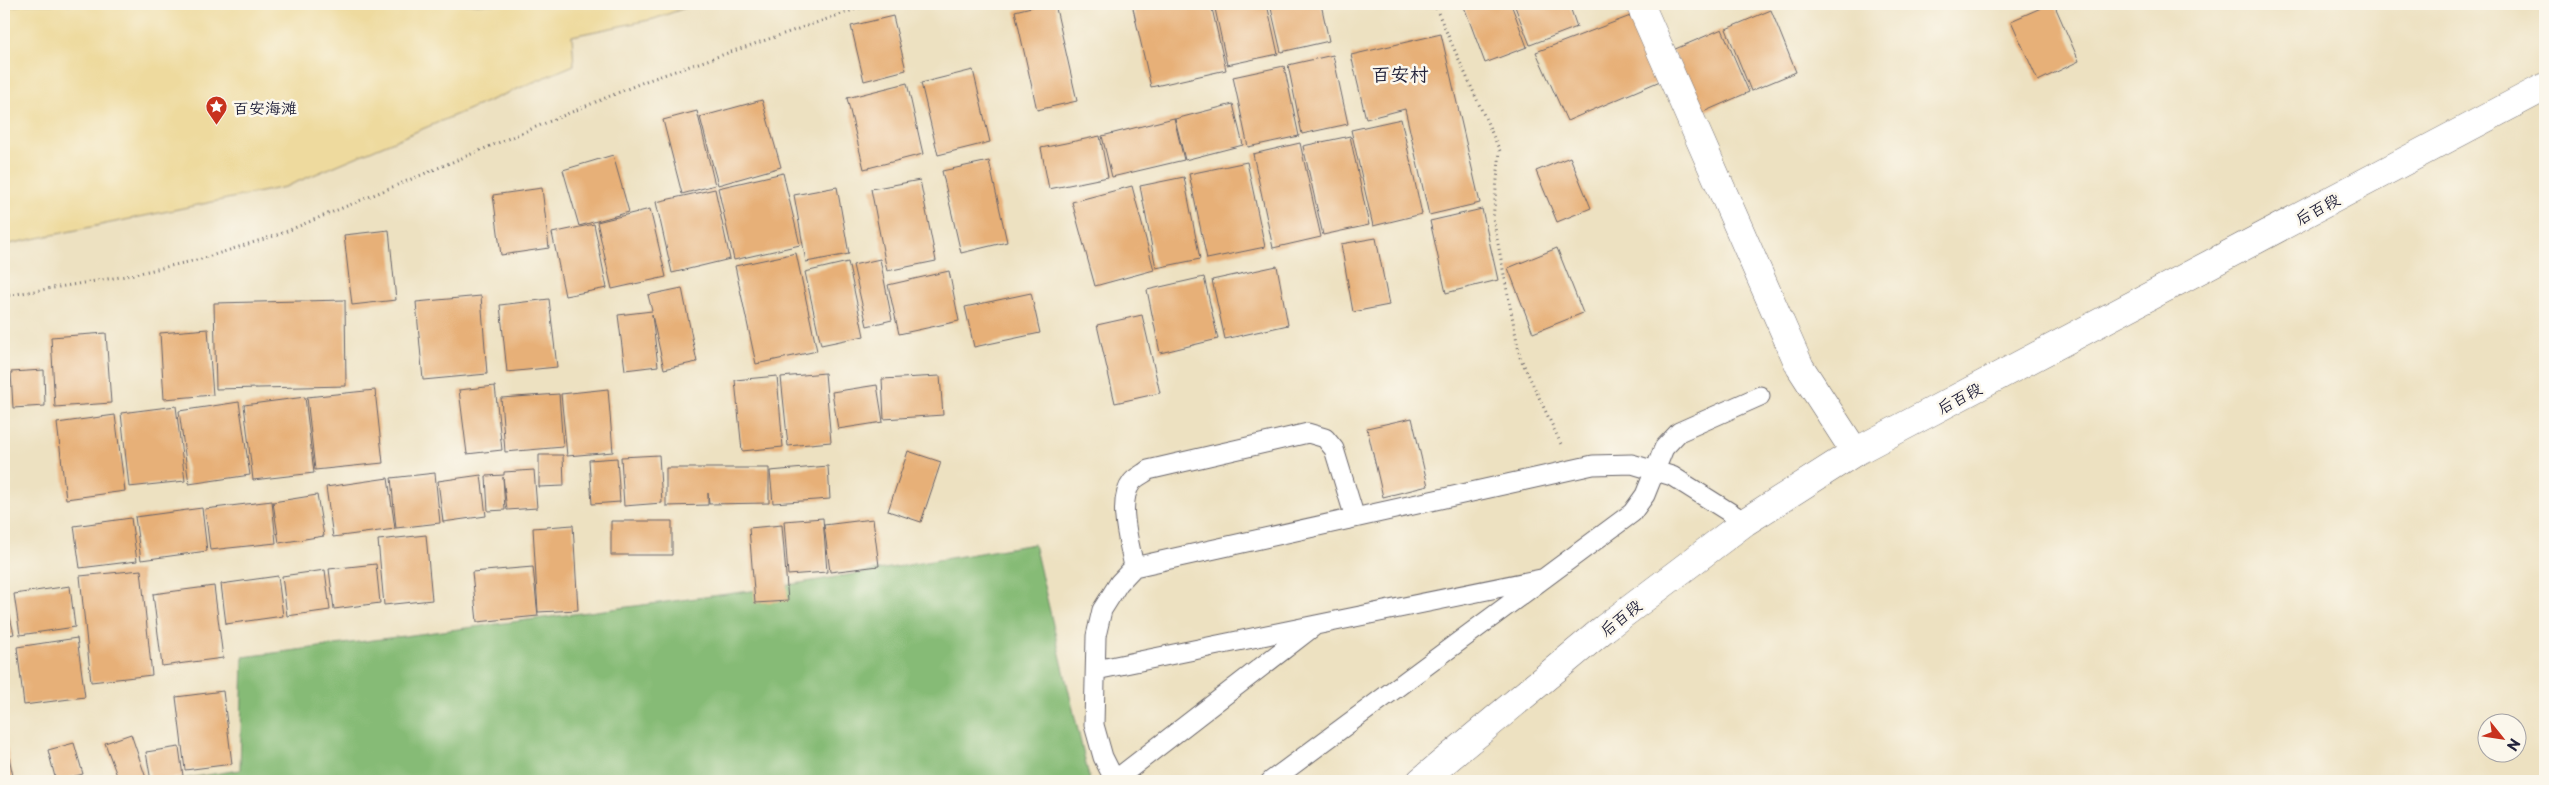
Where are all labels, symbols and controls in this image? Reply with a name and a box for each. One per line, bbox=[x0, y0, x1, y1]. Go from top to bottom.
district label: 百安村 bbox=[1371, 59, 1429, 87]
place icon: 百安海滩 bbox=[205, 95, 229, 126]
place label: 百安海滩 bbox=[233, 95, 297, 119]
street label: 后百段 bbox=[2290, 186, 2344, 230]
street label: 后百段 bbox=[1932, 375, 1986, 419]
street label: 后百段 bbox=[1594, 593, 1646, 641]
north arrow bbox=[2476, 712, 2526, 762]
text: N bbox=[2502, 735, 2526, 755]

